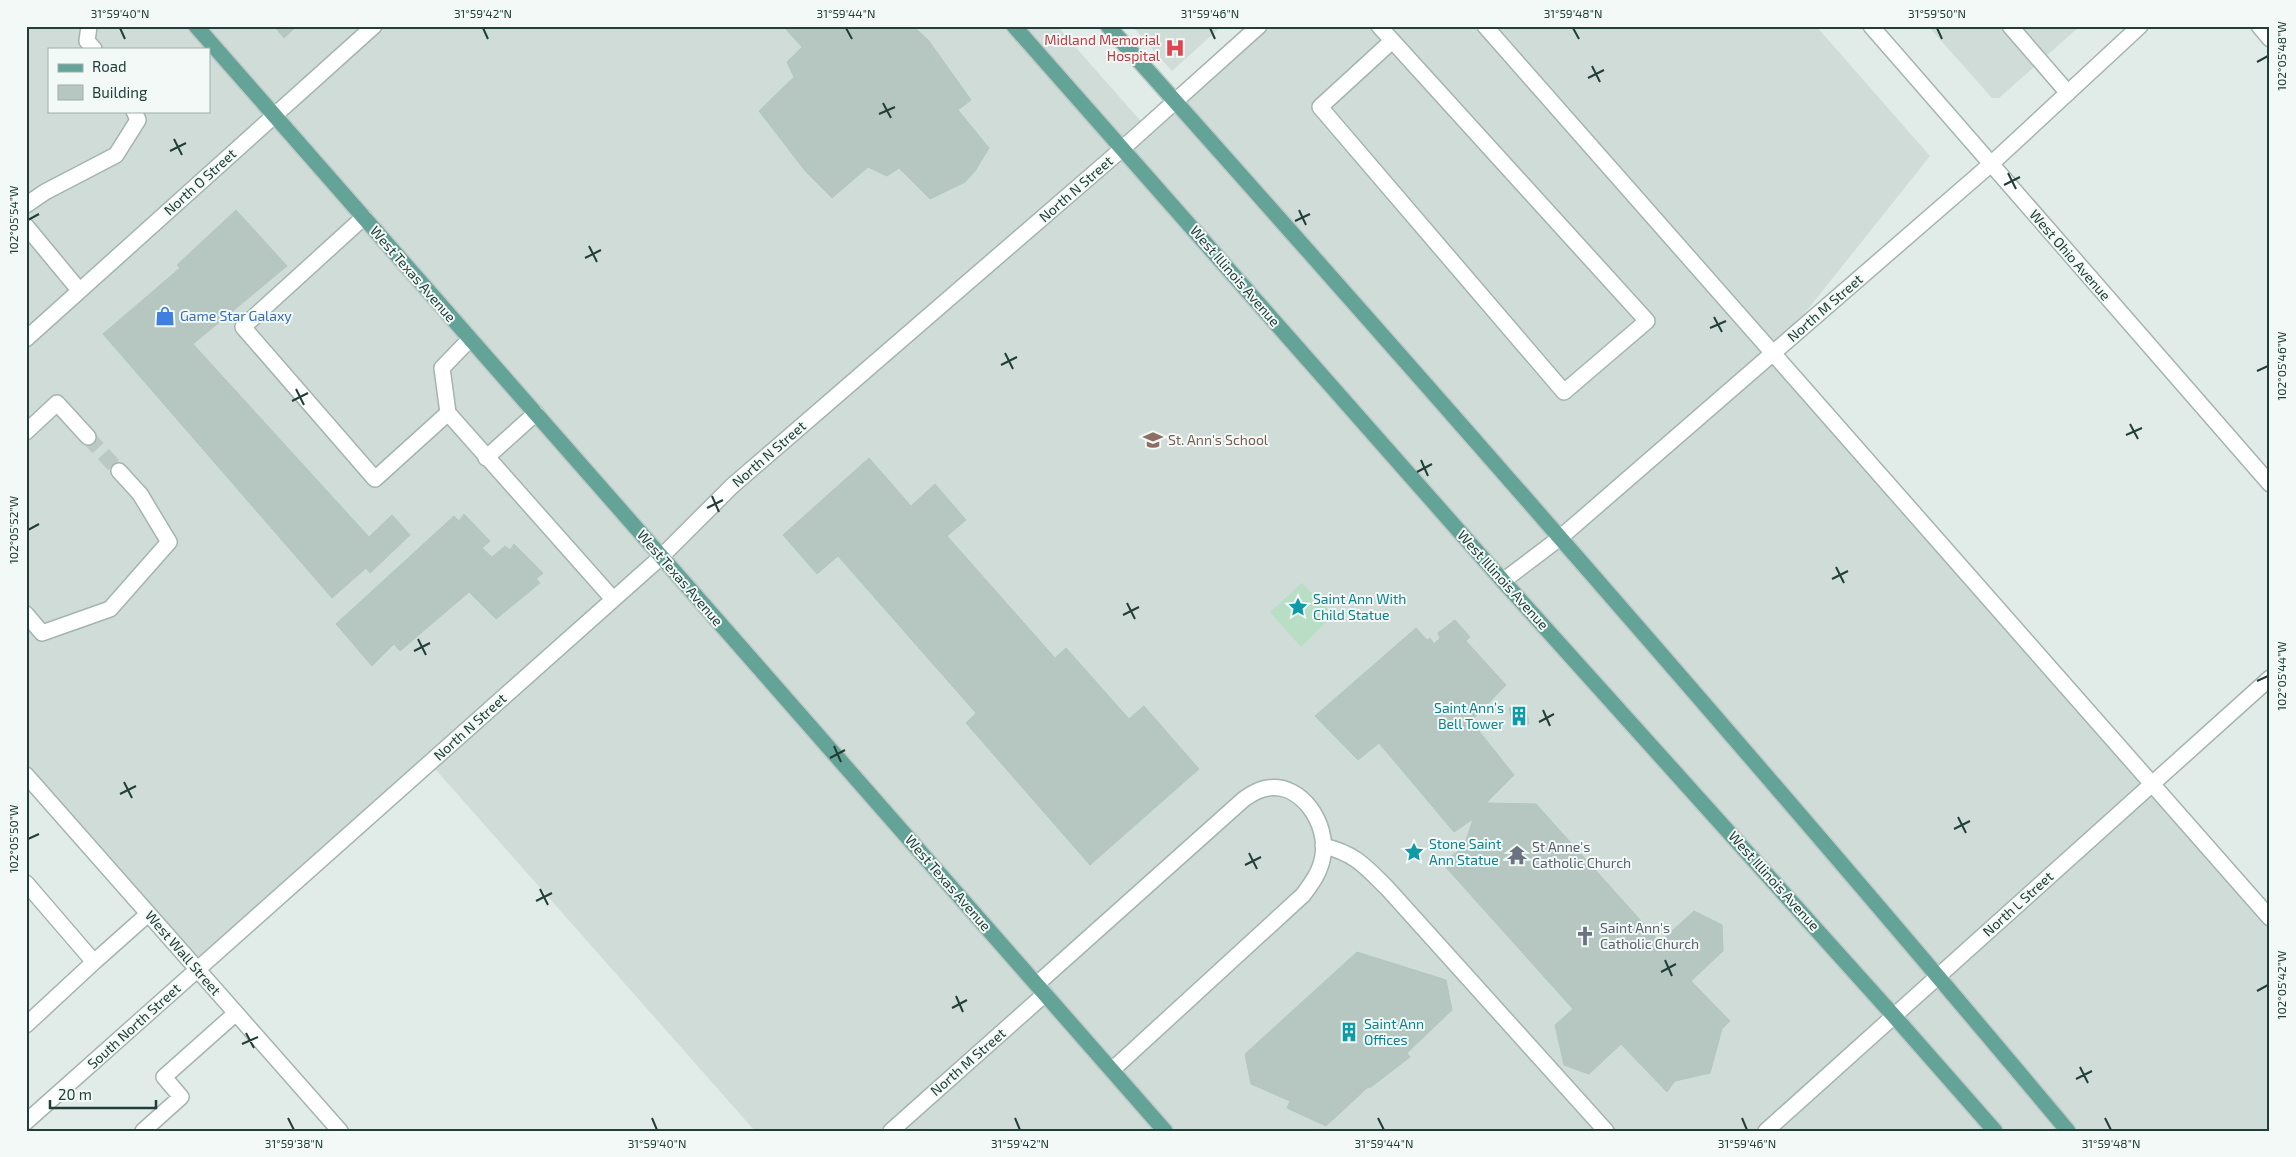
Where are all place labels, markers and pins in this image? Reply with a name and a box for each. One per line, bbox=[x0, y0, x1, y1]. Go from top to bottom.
place label: Midland Memorial Hospital bbox=[1044, 31, 1161, 64]
hospital icon: Midland Memorial Hospital bbox=[1164, 37, 1186, 59]
shop icon: Game Star Galaxy bbox=[154, 305, 176, 327]
place label: Game Star Galaxy bbox=[180, 307, 292, 324]
school or university icon: St. Ann's School bbox=[1142, 429, 1164, 451]
place label: St. Ann's School bbox=[1168, 431, 1269, 448]
place label: Saint Ann With Child Statue bbox=[1313, 590, 1406, 623]
place icon: Saint Ann With Child Statue bbox=[1287, 596, 1309, 618]
place label: Saint Ann’s Bell Tower bbox=[1434, 699, 1504, 732]
building icon: Saint Ann’s Bell Tower bbox=[1508, 705, 1530, 727]
place label: Stone Saint Ann Statue bbox=[1429, 835, 1501, 868]
place label: St Anne's Catholic Church bbox=[1532, 838, 1631, 871]
place icon: Stone Saint Ann Statue bbox=[1403, 841, 1425, 863]
temple icon: St Anne's Catholic Church bbox=[1506, 844, 1528, 866]
place label: Saint Ann's Catholic Church bbox=[1600, 919, 1699, 952]
church icon: Saint Ann's Catholic Church bbox=[1574, 925, 1596, 947]
place label: Saint Ann Offices bbox=[1364, 1015, 1424, 1048]
building icon: Saint Ann Offices bbox=[1338, 1021, 1360, 1043]

